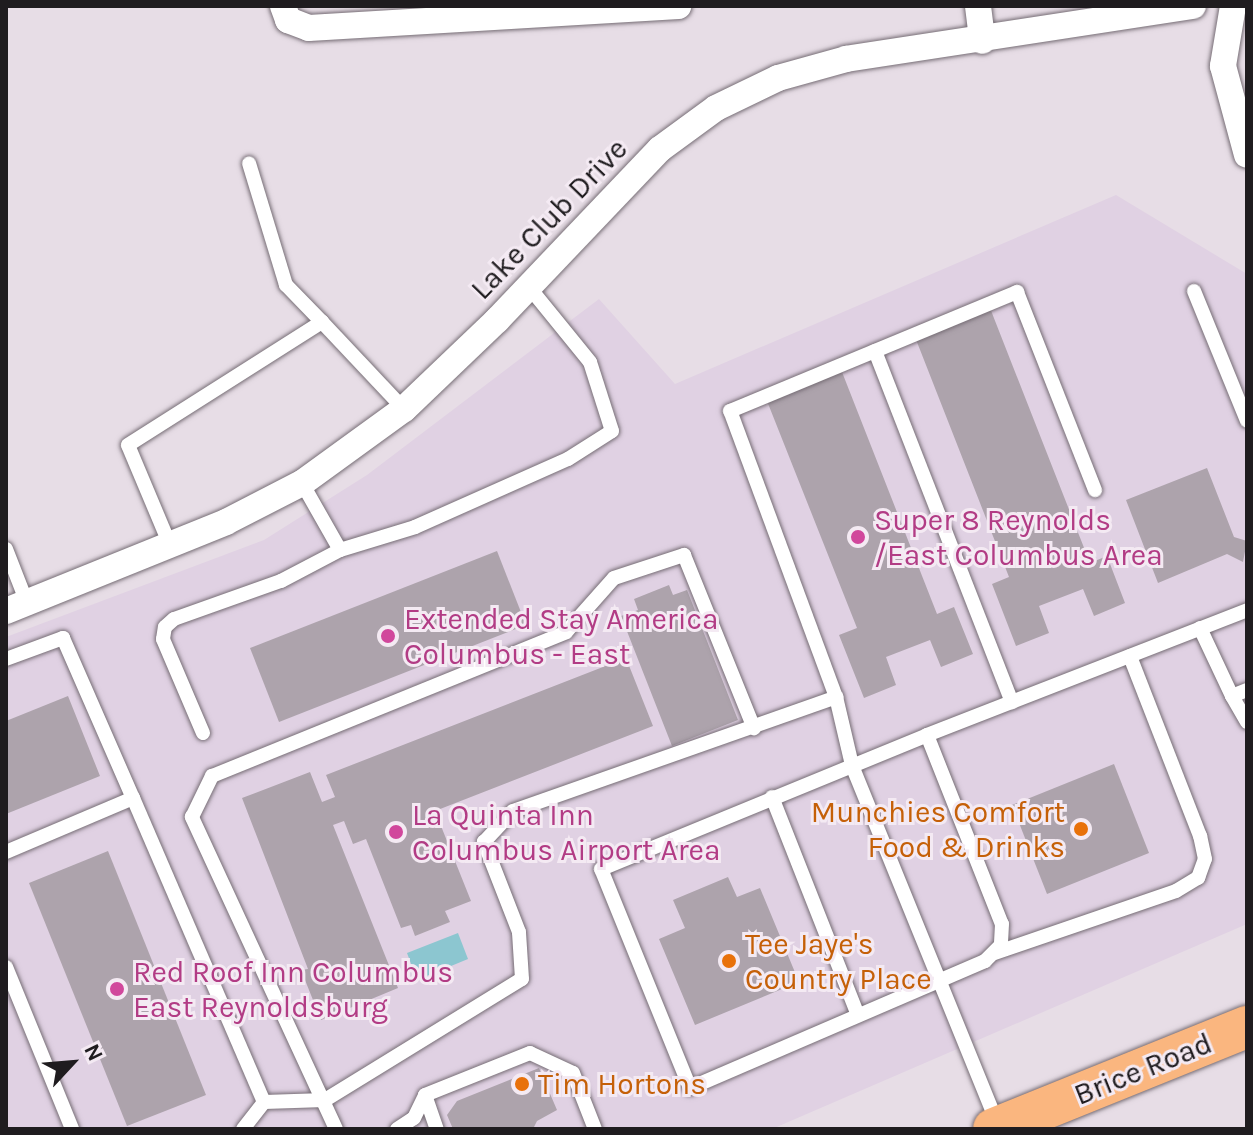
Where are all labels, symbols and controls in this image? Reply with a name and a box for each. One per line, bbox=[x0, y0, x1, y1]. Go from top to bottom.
street label: Lake Club Drive bbox=[463, 131, 635, 307]
place label: Super 8 Reynolds /East Columbus Area bbox=[874, 502, 1163, 572]
marker: Super 8 Reynolds /East Columbus Area bbox=[849, 528, 867, 546]
place label: Extended Stay America Columbus - East bbox=[404, 601, 719, 672]
marker: Extended Stay America Columbus - East bbox=[379, 627, 397, 645]
place label: Munchies Comfort Food & Drinks bbox=[811, 794, 1065, 864]
place label: La Quinta Inn Columbus Airport Area bbox=[412, 797, 720, 868]
marker: Munchies Comfort Food & Drinks bbox=[1072, 820, 1090, 838]
marker: La Quinta Inn Columbus Airport Area bbox=[387, 823, 405, 841]
place label: Tee Jaye's Country Place bbox=[745, 926, 932, 996]
marker: Tee Jaye's Country Place bbox=[720, 952, 738, 970]
place label: Red Roof Inn Columbus East Reynoldsburg bbox=[133, 954, 453, 1024]
marker: Red Roof Inn Columbus East Reynoldsburg bbox=[108, 980, 126, 998]
north arrow bbox=[32, 1023, 112, 1103]
street label: Brice Road bbox=[1069, 1025, 1217, 1113]
text: N bbox=[78, 1040, 109, 1065]
place label: Tim Hortons bbox=[538, 1066, 706, 1102]
marker: Tim Hortons bbox=[513, 1075, 531, 1093]

